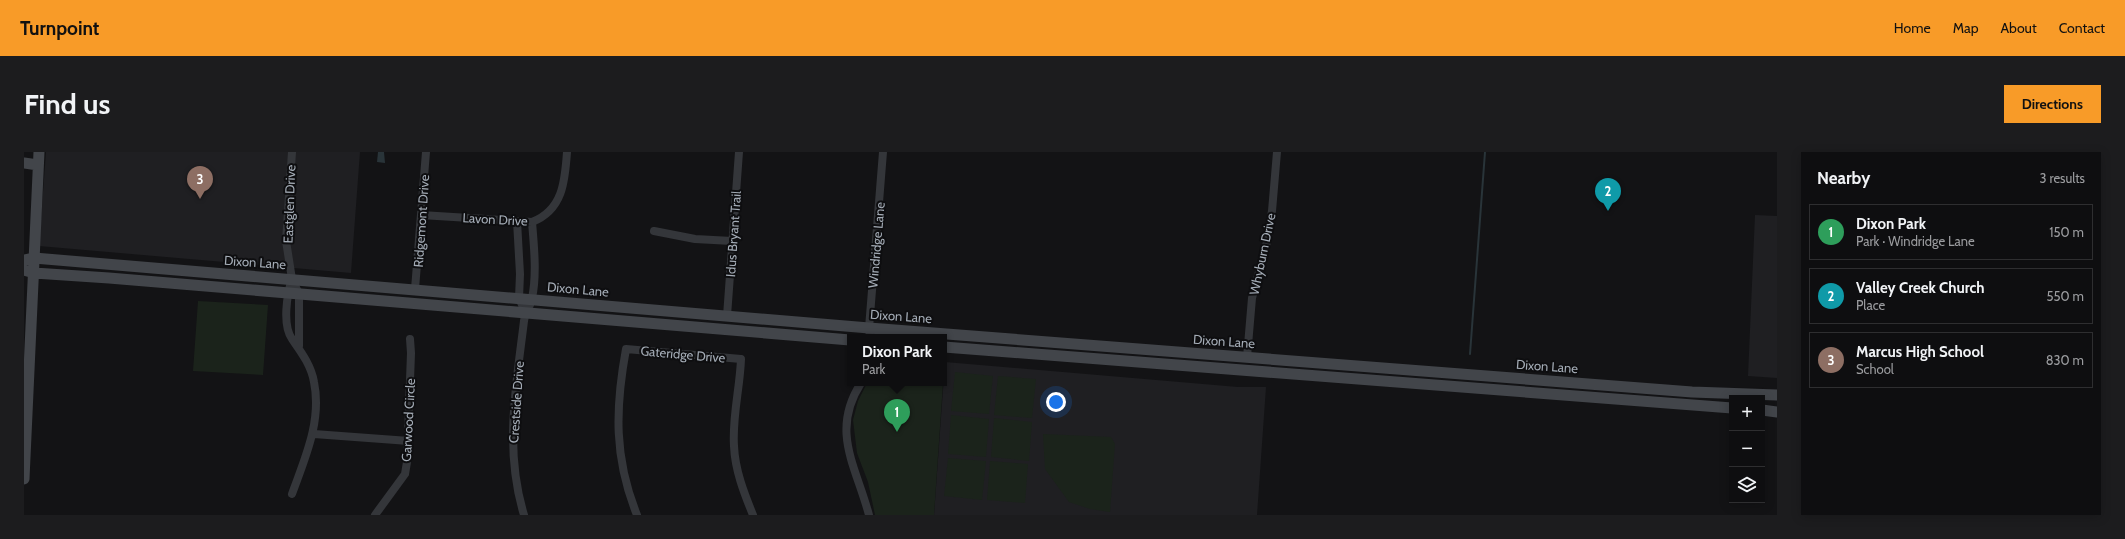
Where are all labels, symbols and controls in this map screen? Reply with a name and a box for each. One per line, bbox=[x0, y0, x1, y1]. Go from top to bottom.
text: Turnpoint bbox=[20, 17, 99, 40]
text: Home bbox=[1894, 19, 1931, 37]
text: Map bbox=[1953, 19, 1978, 37]
text: About bbox=[2000, 19, 2037, 37]
text: Contact bbox=[2059, 19, 2105, 37]
button: Directions bbox=[2004, 85, 2101, 123]
text: Find us bbox=[24, 87, 110, 121]
street label: Eastglen Drive bbox=[280, 164, 298, 244]
pin: 3 bbox=[187, 166, 213, 199]
text: Nearby bbox=[1817, 168, 1870, 188]
text: 3 results bbox=[2039, 170, 2085, 186]
street label: Ridgemont Drive bbox=[410, 174, 432, 268]
pin: 2 bbox=[1595, 178, 1621, 211]
street label: Idus Bryant Trail bbox=[722, 190, 744, 278]
street label: Windridge Lane bbox=[864, 201, 888, 289]
street label: Lavon Drive bbox=[462, 209, 528, 229]
street label: Whyburn Drive bbox=[1246, 211, 1279, 296]
text: Dixon Park bbox=[1856, 215, 1926, 233]
text: 1 bbox=[1829, 224, 1833, 240]
text: 150 m bbox=[2049, 224, 2084, 240]
text: Park · Windridge Lane bbox=[1856, 233, 1975, 249]
street label: Dixon Lane bbox=[223, 252, 287, 272]
street label: Dixon Lane bbox=[546, 278, 610, 300]
text: Valley Creek Church bbox=[1856, 279, 1985, 297]
text: 2 bbox=[1828, 288, 1834, 304]
text: 550 m bbox=[2047, 288, 2084, 304]
text: Place bbox=[1856, 297, 1885, 313]
street label: Dixon Lane bbox=[869, 306, 933, 326]
street label: Dixon Lane bbox=[1192, 331, 1256, 351]
popup bbox=[847, 334, 947, 386]
street label: Gateridge Drive bbox=[640, 342, 726, 366]
text: Dixon Park bbox=[862, 343, 932, 361]
text: Marcus High School bbox=[1856, 343, 1984, 361]
text: 3 bbox=[1827, 352, 1835, 368]
text: 830 m bbox=[2046, 352, 2084, 368]
street label: Dixon Lane bbox=[1515, 356, 1579, 376]
street label: Crestside Drive bbox=[505, 360, 527, 444]
text: Park bbox=[862, 361, 885, 377]
text: School bbox=[1856, 361, 1894, 377]
street label: Garwood Circle bbox=[398, 378, 418, 462]
your location bbox=[1046, 392, 1066, 412]
map controls bbox=[1729, 395, 1765, 503]
button: + bbox=[1729, 395, 1765, 431]
pin: 1 bbox=[884, 399, 910, 432]
button: − bbox=[1729, 431, 1765, 467]
button: layers bbox=[1729, 467, 1765, 503]

